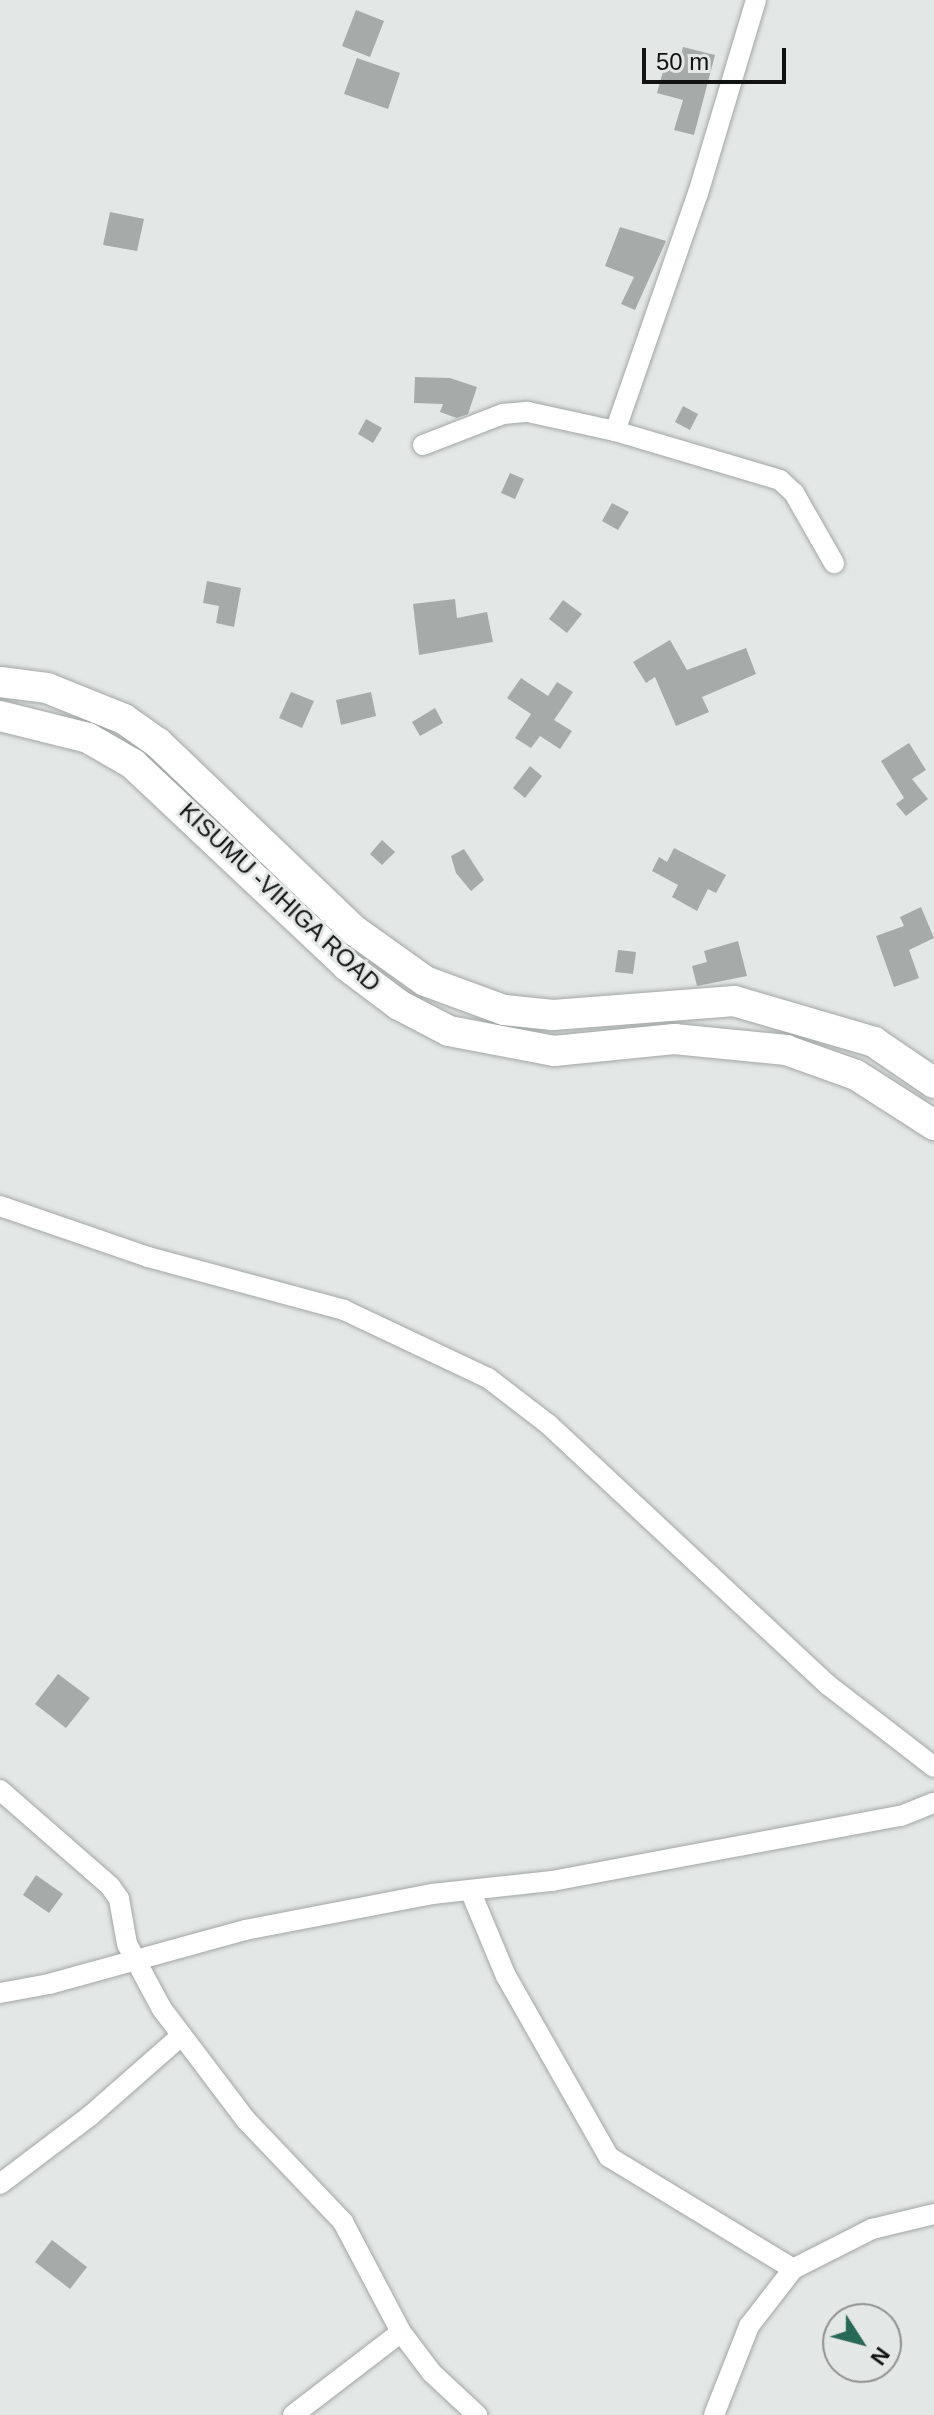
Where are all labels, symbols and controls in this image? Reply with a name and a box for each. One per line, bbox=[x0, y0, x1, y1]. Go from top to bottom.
scale bar bbox=[646, 32, 790, 82]
text: 50 m bbox=[656, 48, 709, 75]
street label: KISUMU -VIHIGA ROAD bbox=[173, 796, 387, 998]
north arrow bbox=[822, 2303, 902, 2383]
text: N bbox=[865, 2342, 895, 2370]

